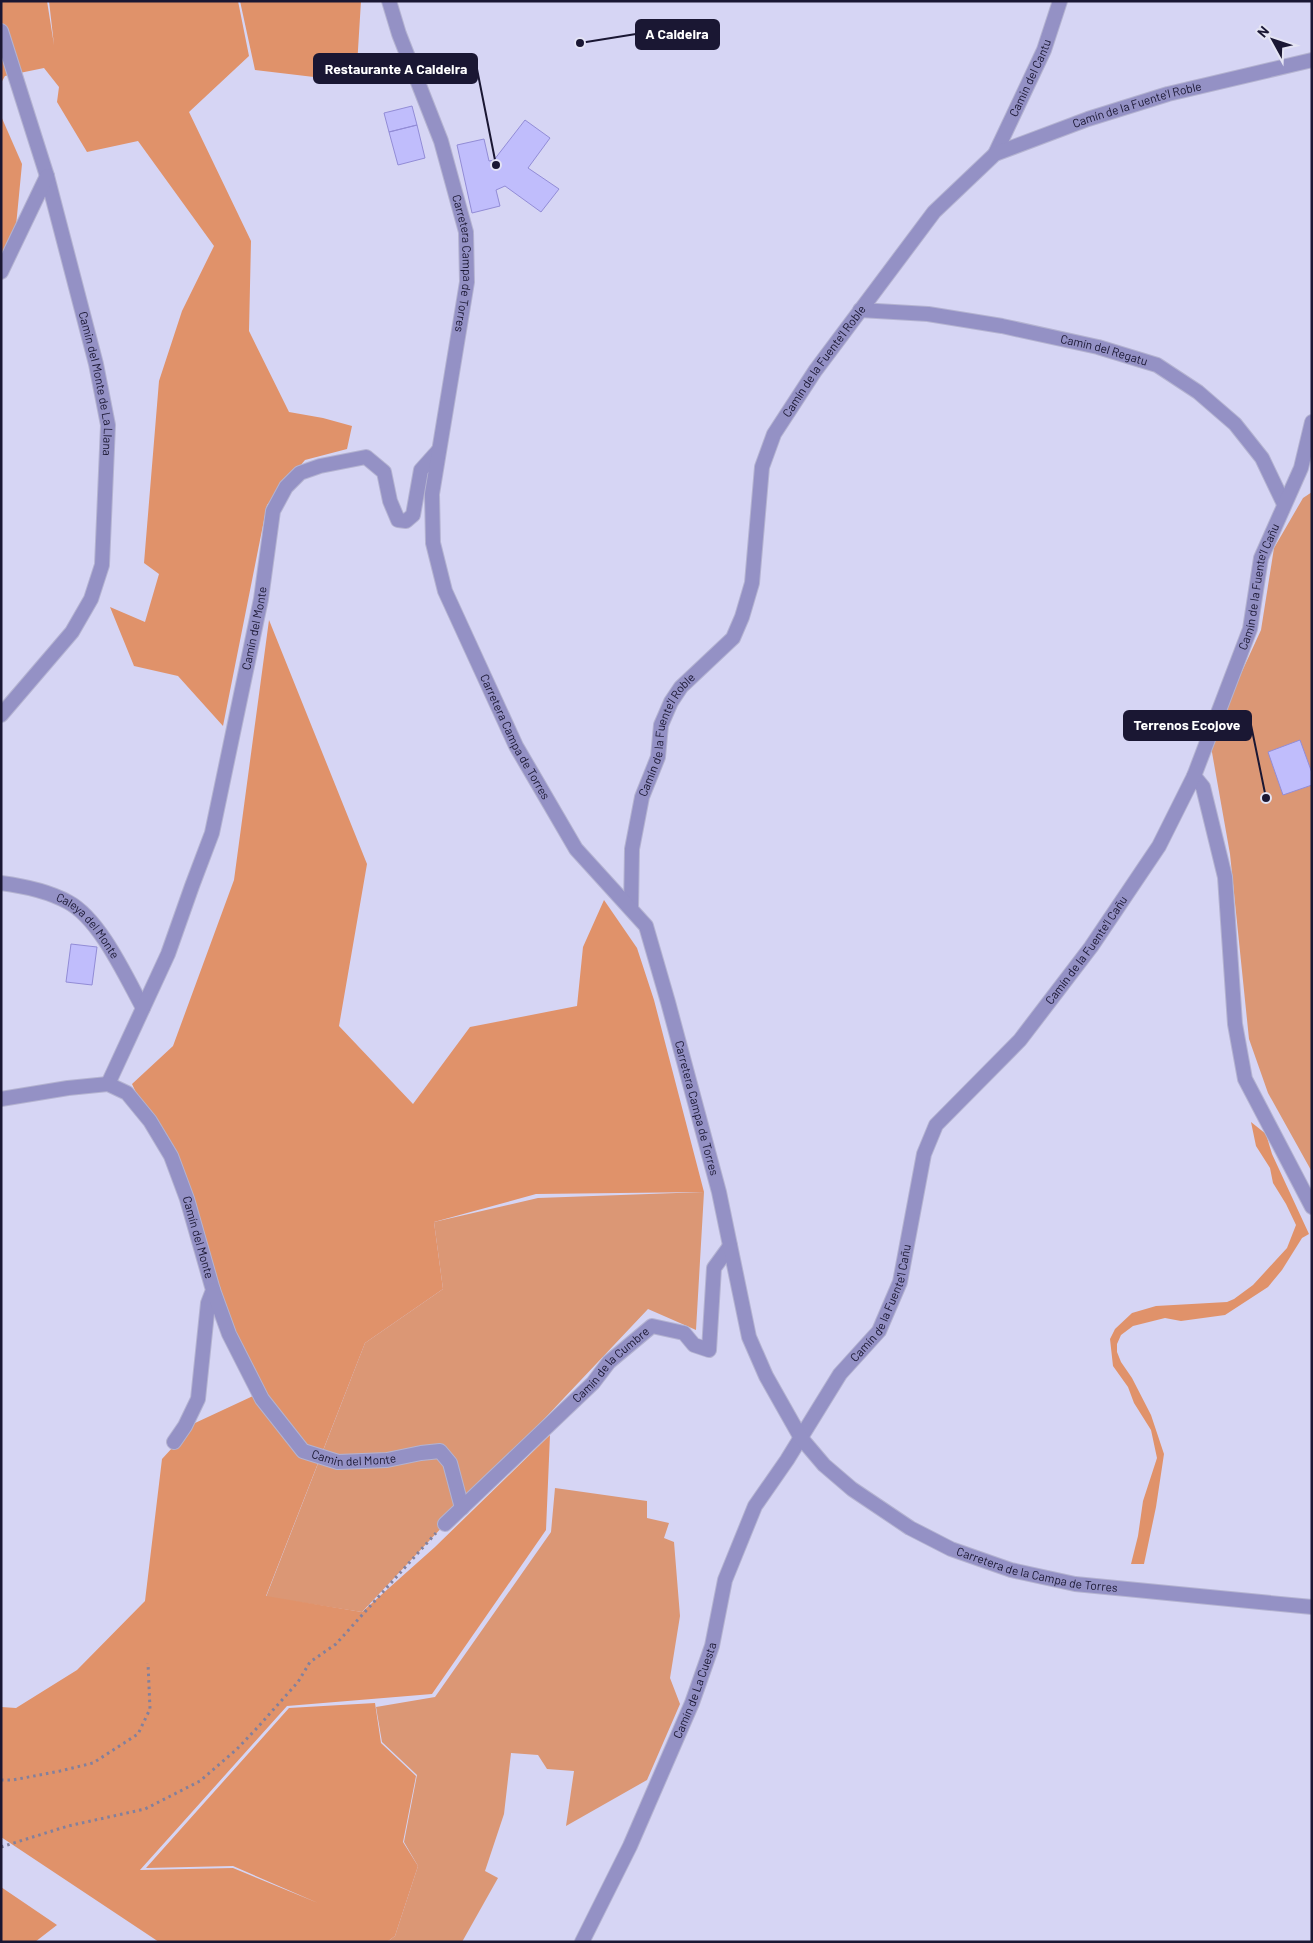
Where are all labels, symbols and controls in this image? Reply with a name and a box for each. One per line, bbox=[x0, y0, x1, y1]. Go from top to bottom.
north arrow bbox=[1248, 15, 1298, 65]
callout: A Caldeira bbox=[636, 20, 719, 49]
text: N bbox=[1253, 22, 1272, 40]
text: A Caldeira bbox=[645, 25, 709, 42]
street label: Camin del Cantu bbox=[1006, 37, 1053, 119]
callout: Restaurante A Caldeira bbox=[314, 54, 477, 83]
text: Restaurante A Caldeira bbox=[325, 60, 467, 77]
street label: Camín de la Fuente'l Roble bbox=[1070, 78, 1203, 130]
street label: Carretera Campa de Torres bbox=[450, 193, 475, 334]
street label: Camín de la Fuente'l Roble bbox=[779, 302, 868, 419]
street label: Camin del Monte de La Llana bbox=[77, 310, 116, 456]
street label: Camín del Regatu bbox=[1059, 331, 1150, 368]
street label: Camín de la Fuente'l Cañu bbox=[1235, 521, 1281, 652]
street label: Camín del Monte bbox=[238, 586, 269, 671]
street label: Camín de la Fuente'l Roble bbox=[635, 670, 697, 798]
street label: Carretera Campa de Torres bbox=[478, 672, 554, 802]
callout: Terrenos Ecojove bbox=[1124, 711, 1251, 740]
text: Terrenos Ecojove bbox=[1134, 716, 1241, 733]
street label: Caleya del Monte bbox=[54, 889, 123, 961]
street label: Camín de la Fuente'l Cañu bbox=[1042, 893, 1130, 1007]
street label: Carretera Campa de Torres bbox=[673, 1039, 722, 1177]
street label: Camín del Monte bbox=[181, 1194, 217, 1280]
street label: Camín de la Fuente'l Cañu bbox=[847, 1243, 913, 1364]
street label: Camín de la Cumbre bbox=[569, 1324, 651, 1405]
street label: Camin del Monte bbox=[310, 1446, 397, 1468]
street label: Carretera de la Campa de Torres bbox=[955, 1544, 1119, 1594]
street label: Camín de La Cuesta bbox=[670, 1641, 719, 1740]

